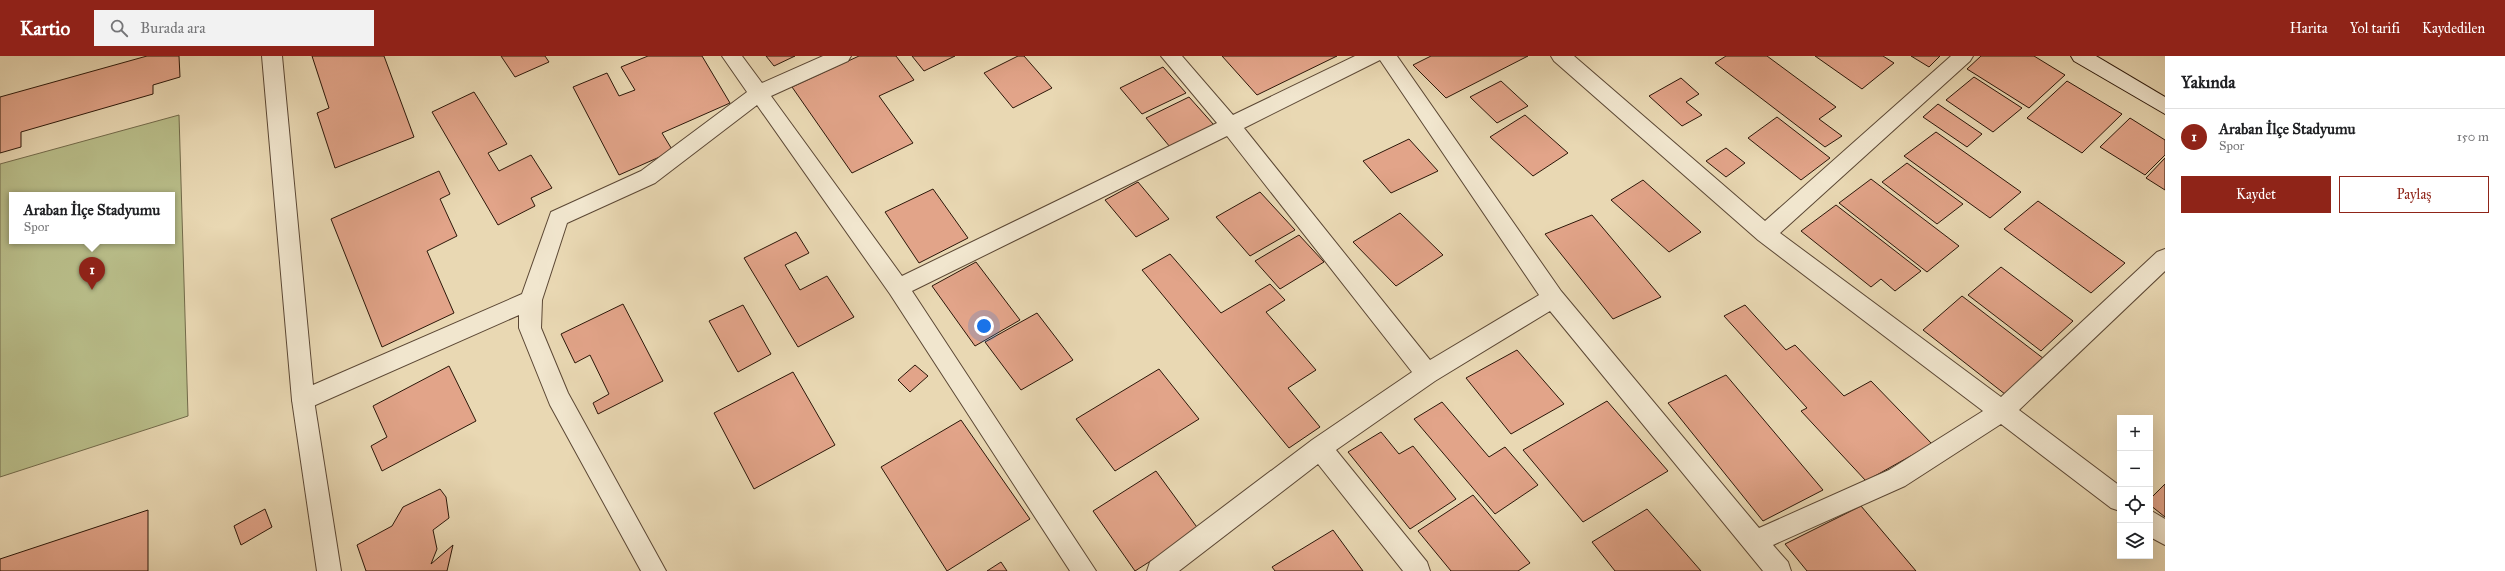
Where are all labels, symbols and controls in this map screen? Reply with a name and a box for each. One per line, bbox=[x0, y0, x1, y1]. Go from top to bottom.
search box bbox=[94, 10, 374, 46]
text: Kartio bbox=[20, 17, 70, 40]
icon: search bbox=[108, 17, 130, 39]
text: Burada ara bbox=[140, 19, 206, 37]
text: Harita bbox=[2290, 20, 2328, 37]
text: Yol tarifi bbox=[2350, 20, 2400, 37]
text: Kaydedilen bbox=[2422, 20, 2485, 37]
text: Yakında bbox=[2181, 72, 2235, 93]
text: Araban İlçe Stadyumu bbox=[2219, 120, 2356, 138]
text: 1 bbox=[2191, 129, 2197, 145]
text: 150 m bbox=[2457, 129, 2489, 145]
text: Spor bbox=[2219, 138, 2244, 154]
button: Kaydet bbox=[2181, 176, 2331, 213]
button: Paylaş bbox=[2339, 176, 2489, 213]
popup bbox=[9, 192, 175, 244]
text: Araban İlçe Stadyumu bbox=[24, 201, 160, 219]
text: Spor bbox=[24, 219, 49, 235]
pin: 1 bbox=[79, 257, 105, 290]
your location bbox=[974, 316, 994, 336]
map controls bbox=[2117, 415, 2153, 559]
button: + bbox=[2117, 415, 2153, 451]
button: − bbox=[2117, 451, 2153, 487]
button: locate bbox=[2117, 487, 2153, 523]
button: layers bbox=[2117, 523, 2153, 559]

